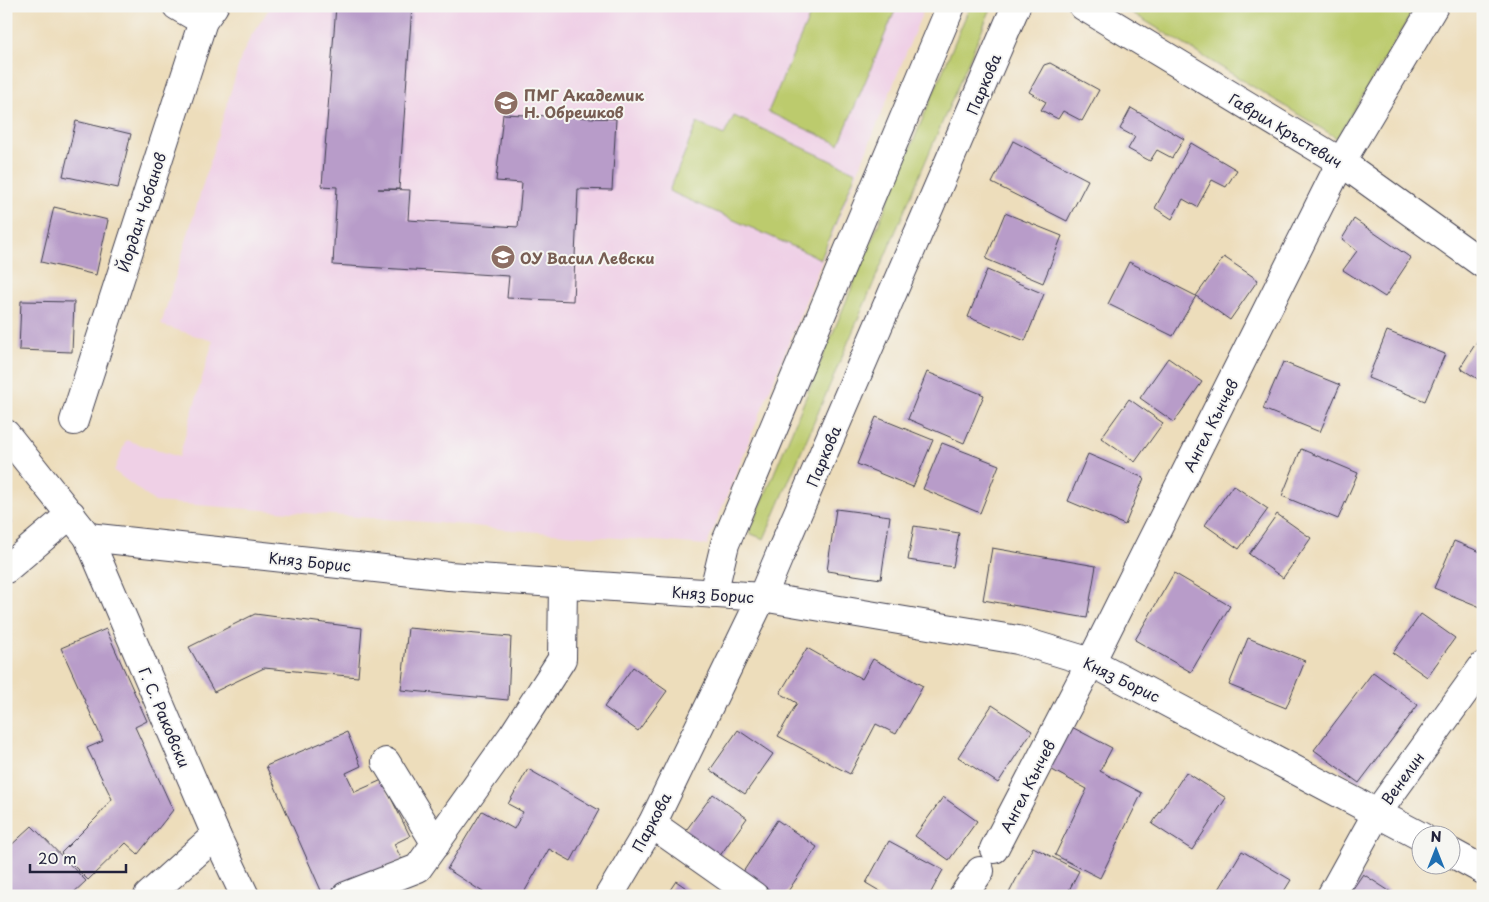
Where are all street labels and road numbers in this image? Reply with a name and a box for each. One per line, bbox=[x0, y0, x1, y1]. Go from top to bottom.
street label: Паркова bbox=[960, 49, 1006, 118]
street label: Гаврил Кръстевич bbox=[1225, 87, 1347, 173]
street label: Йордан Чобанов bbox=[111, 149, 171, 275]
street label: Ангел Кънчев bbox=[1177, 374, 1243, 475]
street label: Паркова bbox=[800, 421, 846, 490]
street label: Княз Борис bbox=[268, 545, 352, 577]
street label: Княз Борис bbox=[671, 580, 755, 608]
street label: Княз Борис bbox=[1080, 651, 1164, 707]
street label: Г. С. Раковски bbox=[133, 663, 197, 771]
street label: Ангел Кънчев bbox=[994, 735, 1060, 836]
street label: Венелин bbox=[1375, 747, 1429, 809]
street label: Паркова bbox=[626, 788, 677, 856]

